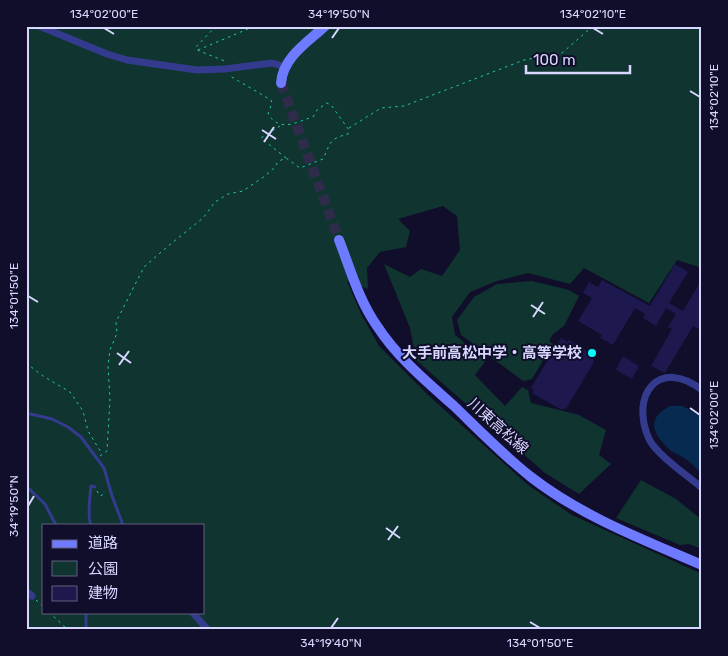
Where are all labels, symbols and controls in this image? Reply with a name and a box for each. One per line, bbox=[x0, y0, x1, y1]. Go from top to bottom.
text: 134°02'00"E bbox=[70, 7, 138, 21]
text: 34°19'50"N bbox=[308, 7, 370, 21]
text: 134°02'10"E bbox=[560, 7, 626, 21]
scale bar bbox=[526, 42, 629, 74]
text: 100 m bbox=[533, 51, 575, 69]
text: 134°02'10"E bbox=[707, 64, 721, 130]
text: 134°01'50"E bbox=[7, 263, 21, 329]
place label: 大手前高松中学・高等学校 bbox=[402, 344, 582, 362]
marker: 大手前高松中学・高等学校 bbox=[586, 347, 598, 359]
text: 134°02'00"E bbox=[707, 381, 721, 449]
street label: 川東高松線 bbox=[464, 394, 532, 458]
text: 34°19'50"N bbox=[7, 475, 21, 537]
legend bbox=[42, 524, 205, 614]
text: 道路 bbox=[88, 534, 118, 552]
text: 公園 bbox=[88, 560, 118, 578]
text: 建物 bbox=[88, 584, 118, 602]
text: 34°19'40"N bbox=[300, 636, 362, 650]
text: 134°01'50"E bbox=[507, 636, 573, 650]

